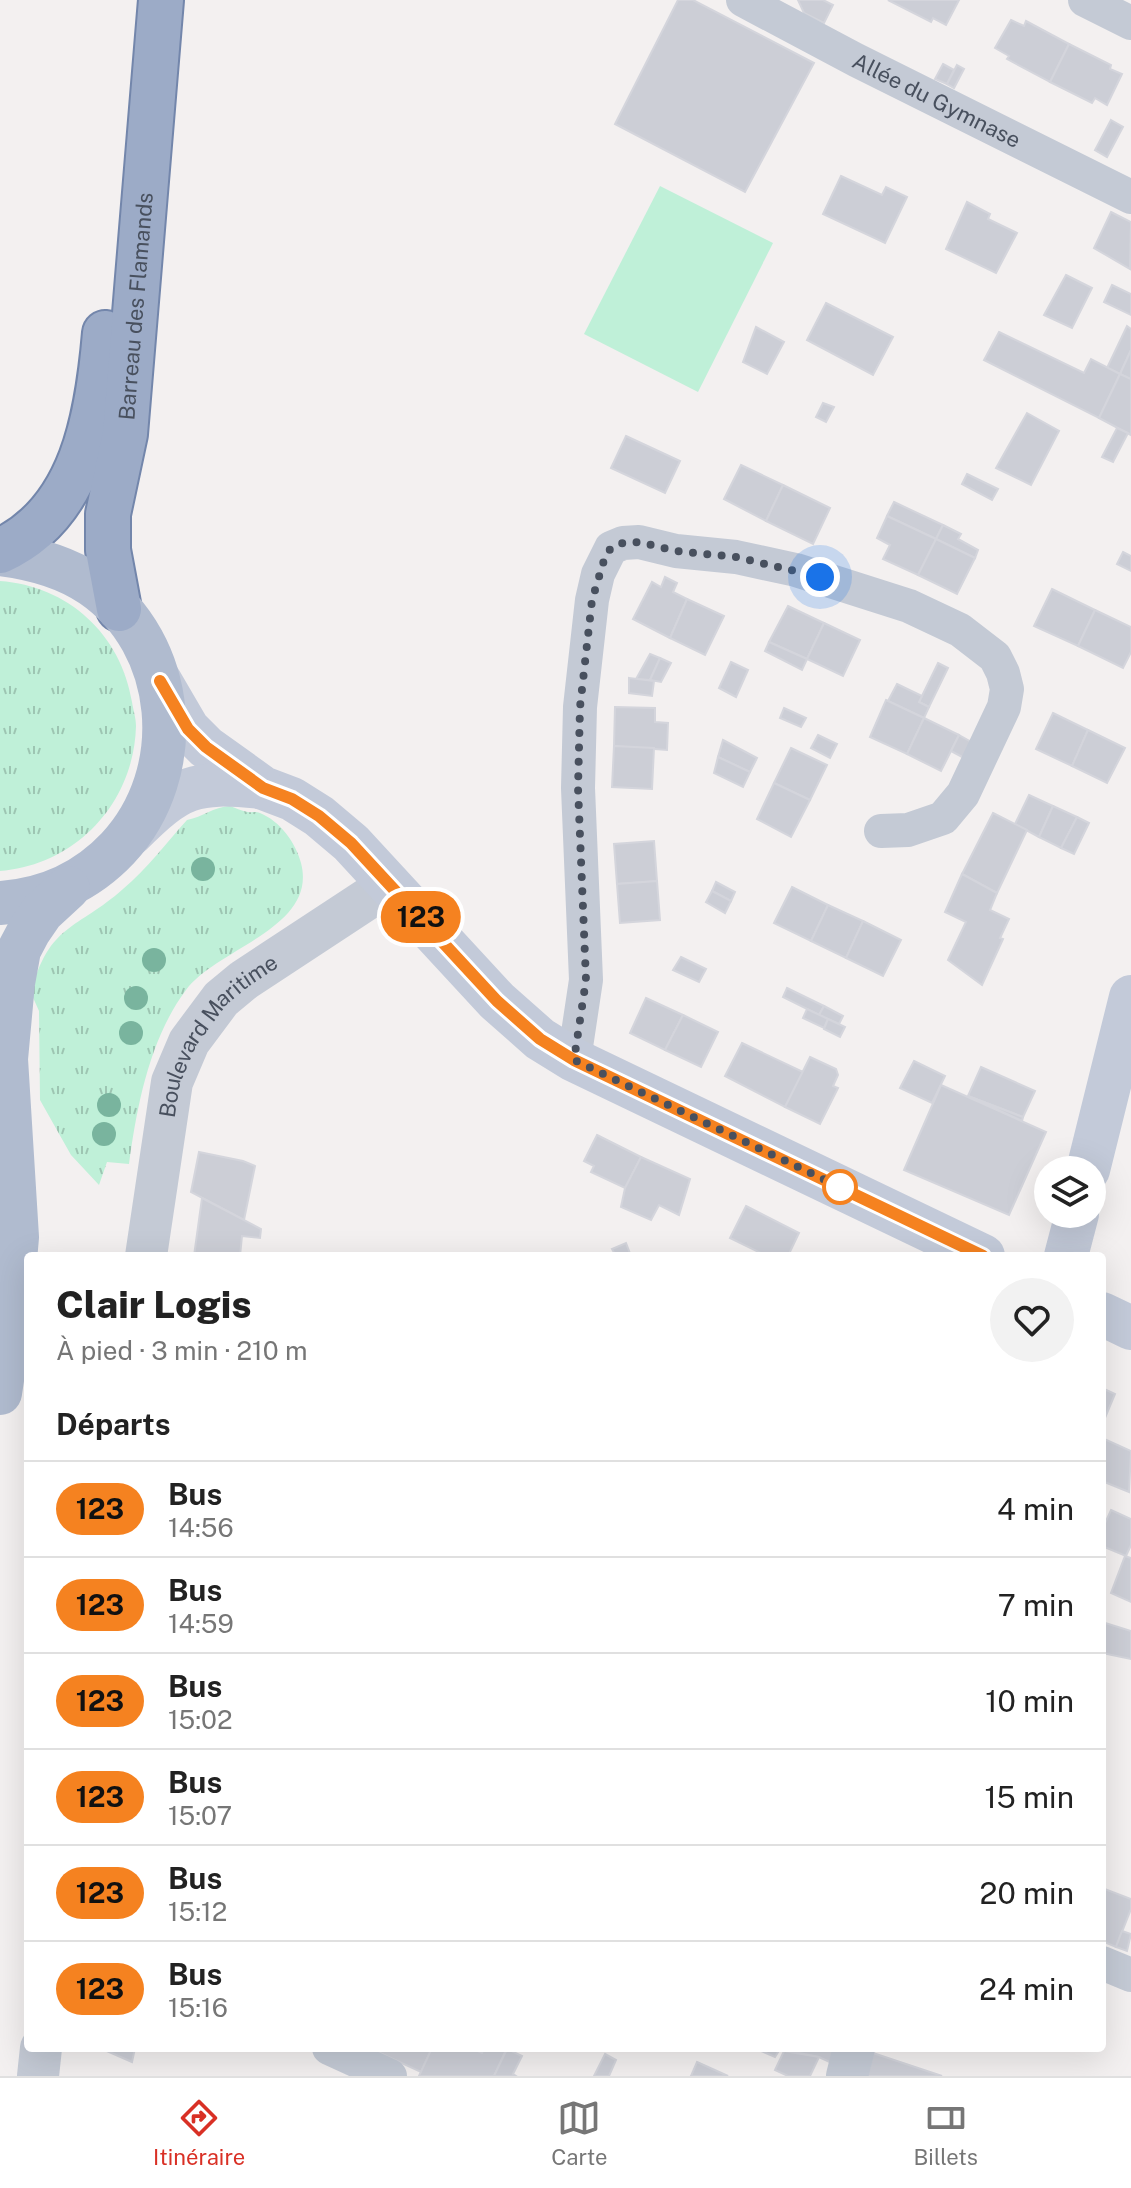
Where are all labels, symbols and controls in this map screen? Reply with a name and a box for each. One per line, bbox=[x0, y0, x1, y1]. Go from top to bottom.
street label: Allée du Gymnase bbox=[848, 47, 1025, 153]
street label: Barreau des Flamands bbox=[113, 191, 158, 421]
your location bbox=[800, 557, 840, 597]
line badge: 123 bbox=[375, 891, 467, 943]
text: 123 bbox=[397, 900, 445, 933]
street label: Boulevard Maritime bbox=[154, 949, 282, 1119]
map controls bbox=[1034, 1156, 1106, 1228]
button: layers bbox=[1034, 1156, 1106, 1228]
unlabelled marker bbox=[823, 1170, 857, 1204]
button: heart bbox=[990, 1278, 1074, 1362]
text: Clair Logis bbox=[56, 1282, 252, 1327]
text: À pied · 3 min · 210 m bbox=[56, 1335, 307, 1366]
text: Départs bbox=[56, 1406, 170, 1442]
text: Bus bbox=[168, 1476, 222, 1512]
text: 4 min bbox=[997, 1491, 1074, 1527]
text: 123 bbox=[76, 1492, 124, 1525]
text: 14:56 bbox=[168, 1512, 234, 1543]
text: Bus bbox=[168, 1572, 222, 1608]
text: 7 min bbox=[998, 1587, 1074, 1623]
text: 123 bbox=[76, 1588, 124, 1621]
text: 14:59 bbox=[168, 1608, 234, 1639]
text: Bus bbox=[168, 1668, 222, 1704]
text: 10 min bbox=[985, 1683, 1074, 1719]
text: 123 bbox=[76, 1684, 124, 1717]
text: 15:02 bbox=[168, 1704, 233, 1735]
text: Bus bbox=[168, 1764, 222, 1800]
text: 15 min bbox=[984, 1779, 1074, 1815]
text: 123 bbox=[76, 1780, 124, 1813]
text: 15:07 bbox=[168, 1800, 232, 1831]
text: Bus bbox=[168, 1860, 222, 1896]
text: 20 min bbox=[980, 1875, 1074, 1911]
text: 123 bbox=[76, 1876, 124, 1909]
text: 15:12 bbox=[168, 1896, 227, 1927]
text: Bus bbox=[168, 1956, 222, 1992]
text: 24 min bbox=[979, 1971, 1074, 2007]
text: 123 bbox=[76, 1972, 124, 2005]
text: 15:16 bbox=[168, 1992, 228, 2023]
tab: Itinéraire bbox=[153, 2096, 245, 2170]
tab: Carte bbox=[551, 2096, 608, 2170]
tab: Billets bbox=[914, 2096, 978, 2170]

